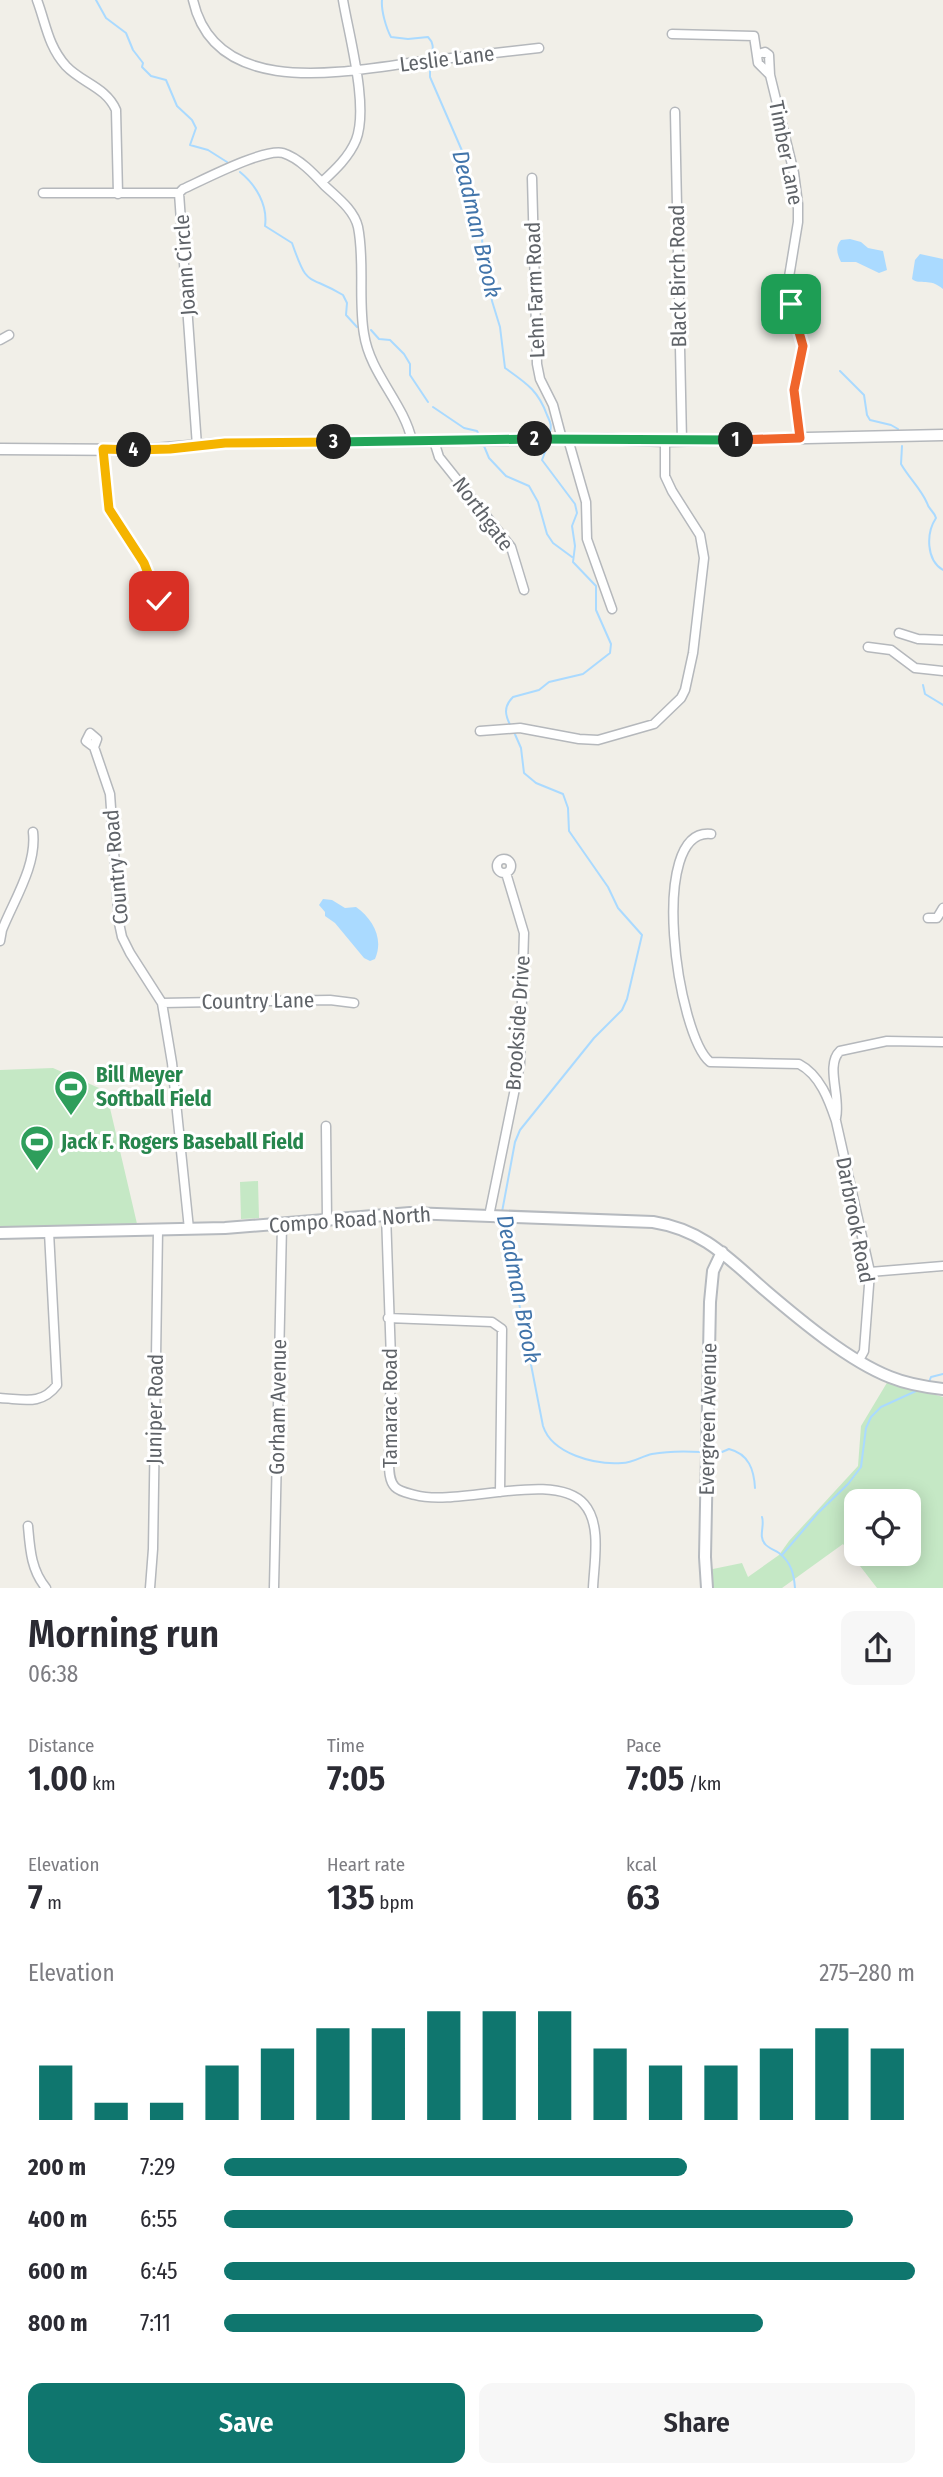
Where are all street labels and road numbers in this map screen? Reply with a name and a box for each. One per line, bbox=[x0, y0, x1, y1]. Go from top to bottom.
street label: Leslie Lane bbox=[398, 40, 496, 78]
street label: Timber Lane bbox=[763, 99, 809, 207]
street label: Black Birch Road bbox=[664, 204, 692, 348]
street label: Joann Circle bbox=[168, 213, 202, 317]
street label: Lehn Farm Road bbox=[520, 221, 550, 359]
street label: Northgate bbox=[447, 472, 519, 556]
street label: Country Road bbox=[98, 808, 134, 926]
street label: Brookside Drive bbox=[500, 955, 536, 1091]
street label: Country Lane bbox=[201, 987, 315, 1015]
street label: Darbrook Road bbox=[830, 1155, 880, 1285]
street label: Compo Road North bbox=[268, 1201, 432, 1239]
street label: Gorham Avenue bbox=[264, 1339, 292, 1475]
street label: Evergreen Avenue bbox=[694, 1342, 722, 1496]
street label: Tamarac Road bbox=[377, 1348, 403, 1468]
street label: Juniper Road bbox=[141, 1354, 169, 1464]

